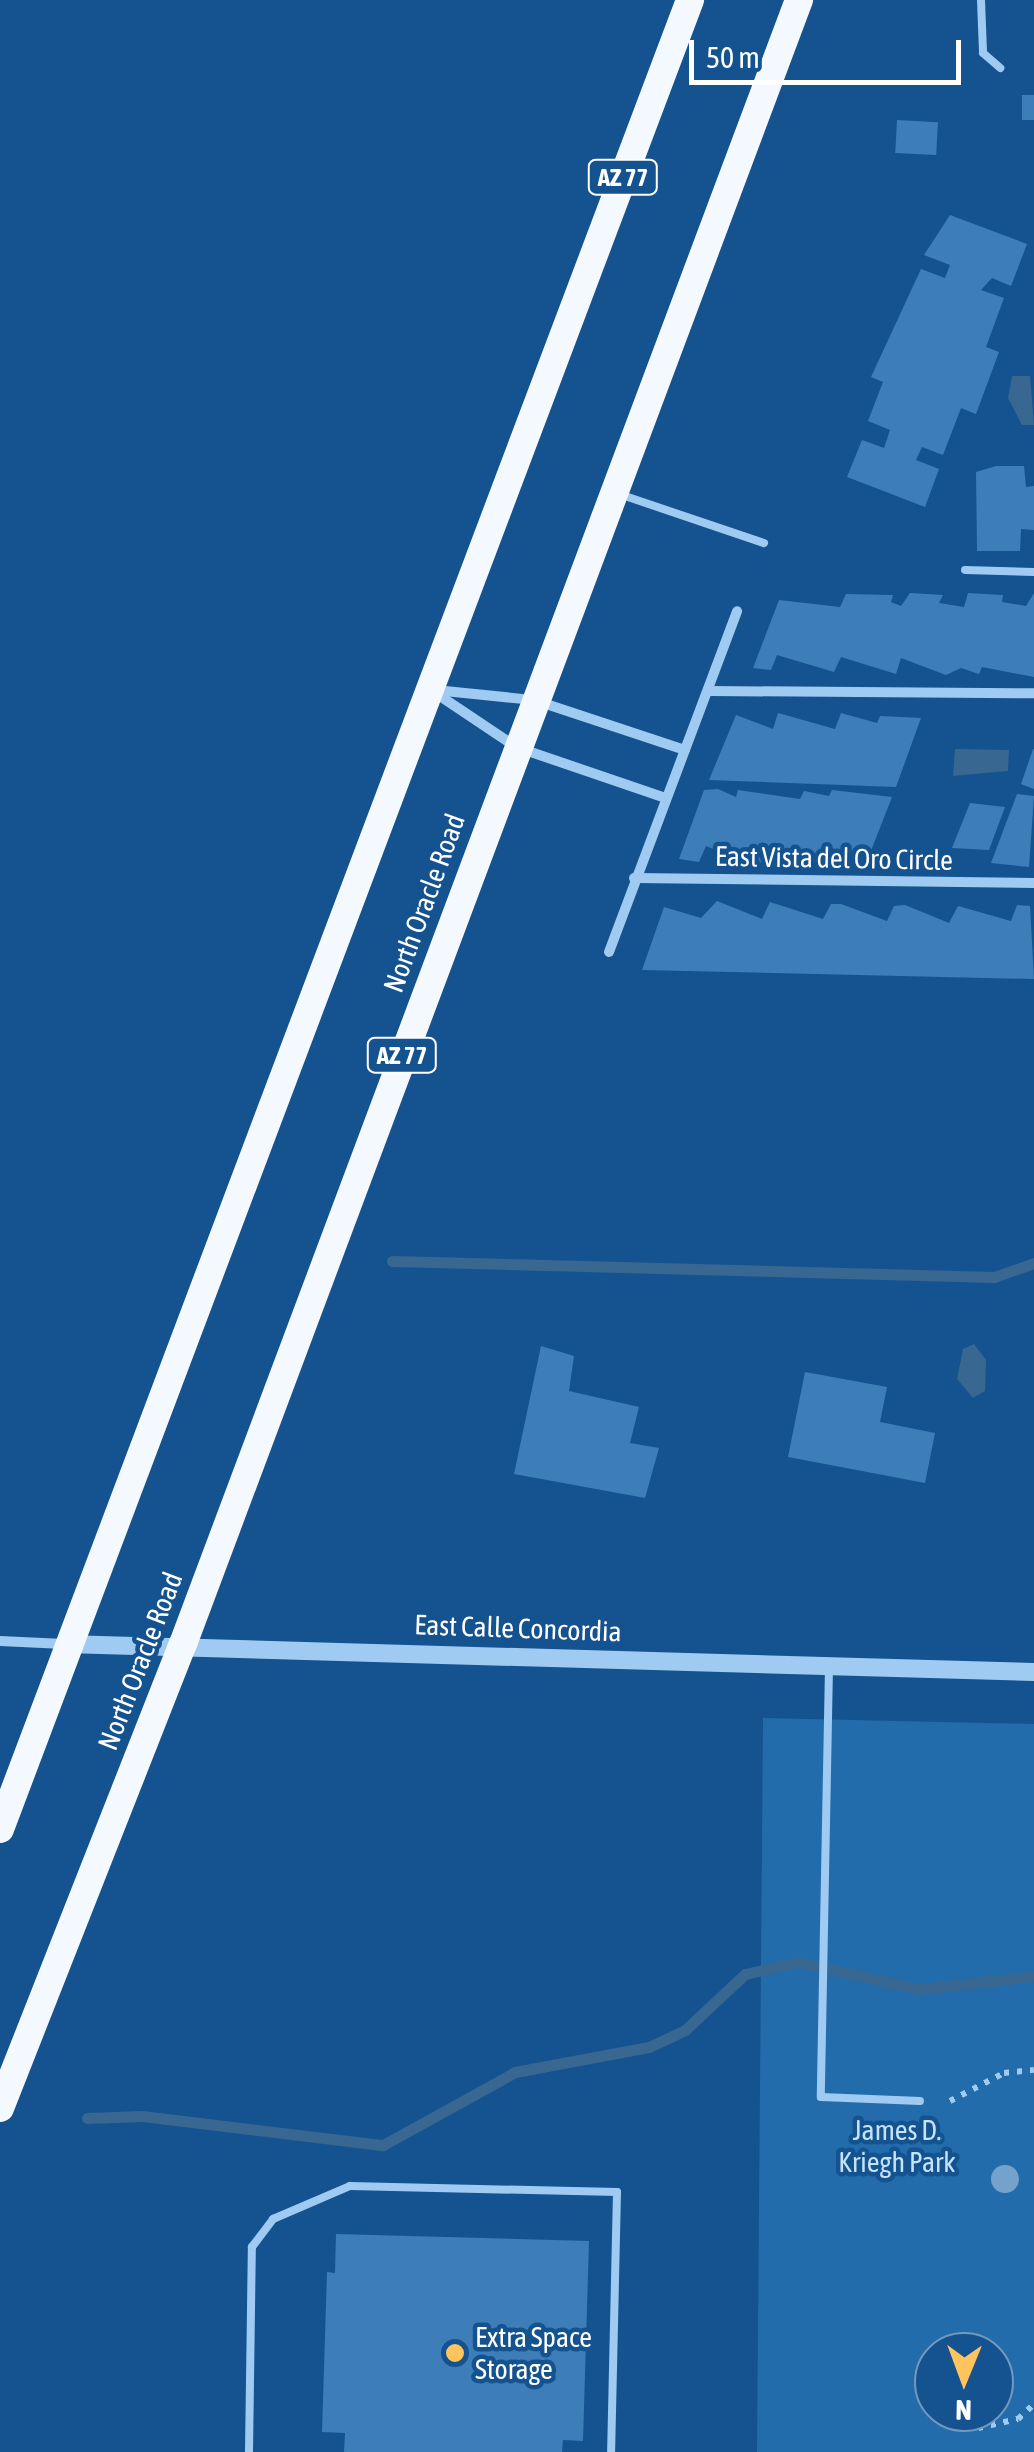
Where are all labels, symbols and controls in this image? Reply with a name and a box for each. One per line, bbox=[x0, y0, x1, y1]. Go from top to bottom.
scale bar bbox=[694, 20, 966, 82]
text: 50 m bbox=[706, 40, 760, 74]
road number: AZ 77 bbox=[586, 157, 660, 197]
street label: North Oracle Road bbox=[376, 809, 472, 997]
street label: East Vista del Oro Circle bbox=[715, 839, 953, 877]
road number: AZ 77 bbox=[364, 1035, 440, 1075]
street label: North Oracle Road bbox=[91, 1567, 189, 1755]
street label: East Calle Concordia bbox=[414, 1608, 622, 1648]
park label: James D. Kriegh Park bbox=[838, 2113, 956, 2179]
place label: Extra Space Storage bbox=[475, 2320, 592, 2386]
north arrow bbox=[914, 2332, 1014, 2432]
marker: Extra Space Storage bbox=[444, 2342, 466, 2364]
text: N bbox=[955, 2394, 972, 2426]

